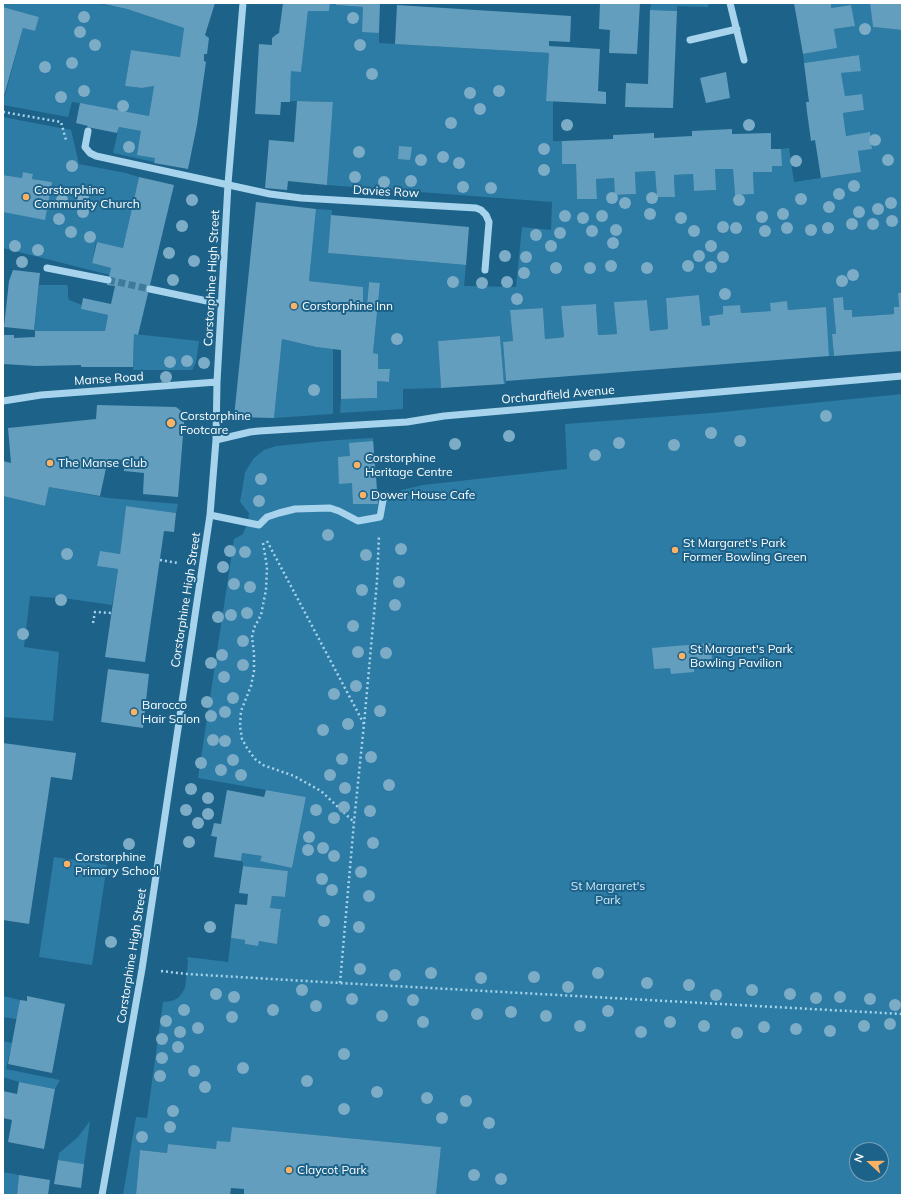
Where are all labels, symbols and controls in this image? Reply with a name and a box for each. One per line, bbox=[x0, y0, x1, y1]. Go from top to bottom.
place label: Corstorphine Community Church bbox=[34, 183, 140, 211]
street label: Davies Row bbox=[353, 183, 419, 201]
marker: Corstorphine Community Church bbox=[21, 192, 31, 202]
street label: Corstorphine High Street bbox=[201, 209, 223, 347]
place label: Corstorphine Inn bbox=[302, 299, 393, 313]
marker: Corstorphine Inn bbox=[289, 301, 299, 311]
street label: Manse Road bbox=[74, 369, 144, 389]
street label: Orchardfield Avenue bbox=[501, 383, 615, 407]
place label: Corstorphine Footcare bbox=[180, 409, 251, 437]
marker: Corstorphine Footcare bbox=[165, 417, 177, 429]
place label: Corstorphine Heritage Centre bbox=[365, 451, 453, 479]
place label: The Manse Club bbox=[58, 456, 147, 470]
marker: The Manse Club bbox=[45, 458, 55, 468]
marker: Corstorphine Heritage Centre bbox=[352, 460, 362, 470]
place label: Dower House Cafe bbox=[371, 488, 475, 502]
marker: Dower House Cafe bbox=[358, 490, 368, 500]
street label: Corstorphine High Street bbox=[168, 531, 204, 669]
place label: St Margaret's Park Former Bowling Green bbox=[683, 536, 807, 564]
marker: St Margaret's Park Former Bowling Green bbox=[670, 545, 680, 555]
place label: St Margaret's Park Bowling Pavilion bbox=[690, 642, 793, 670]
marker: St Margaret's Park Bowling Pavilion bbox=[677, 651, 687, 661]
place label: Barocco Hair Salon bbox=[142, 698, 200, 726]
marker: Barocco Hair Salon bbox=[129, 707, 139, 717]
place label: Corstorphine Primary School bbox=[75, 850, 159, 878]
marker: Corstorphine Primary School bbox=[62, 859, 72, 869]
park label: St Margaret's Park bbox=[571, 879, 645, 907]
street label: Corstorphine High Street bbox=[114, 887, 150, 1025]
north arrow bbox=[849, 1142, 889, 1182]
text: N bbox=[851, 1152, 867, 1164]
place label: Claycot Park bbox=[297, 1163, 367, 1177]
marker: Claycot Park bbox=[284, 1165, 294, 1175]

